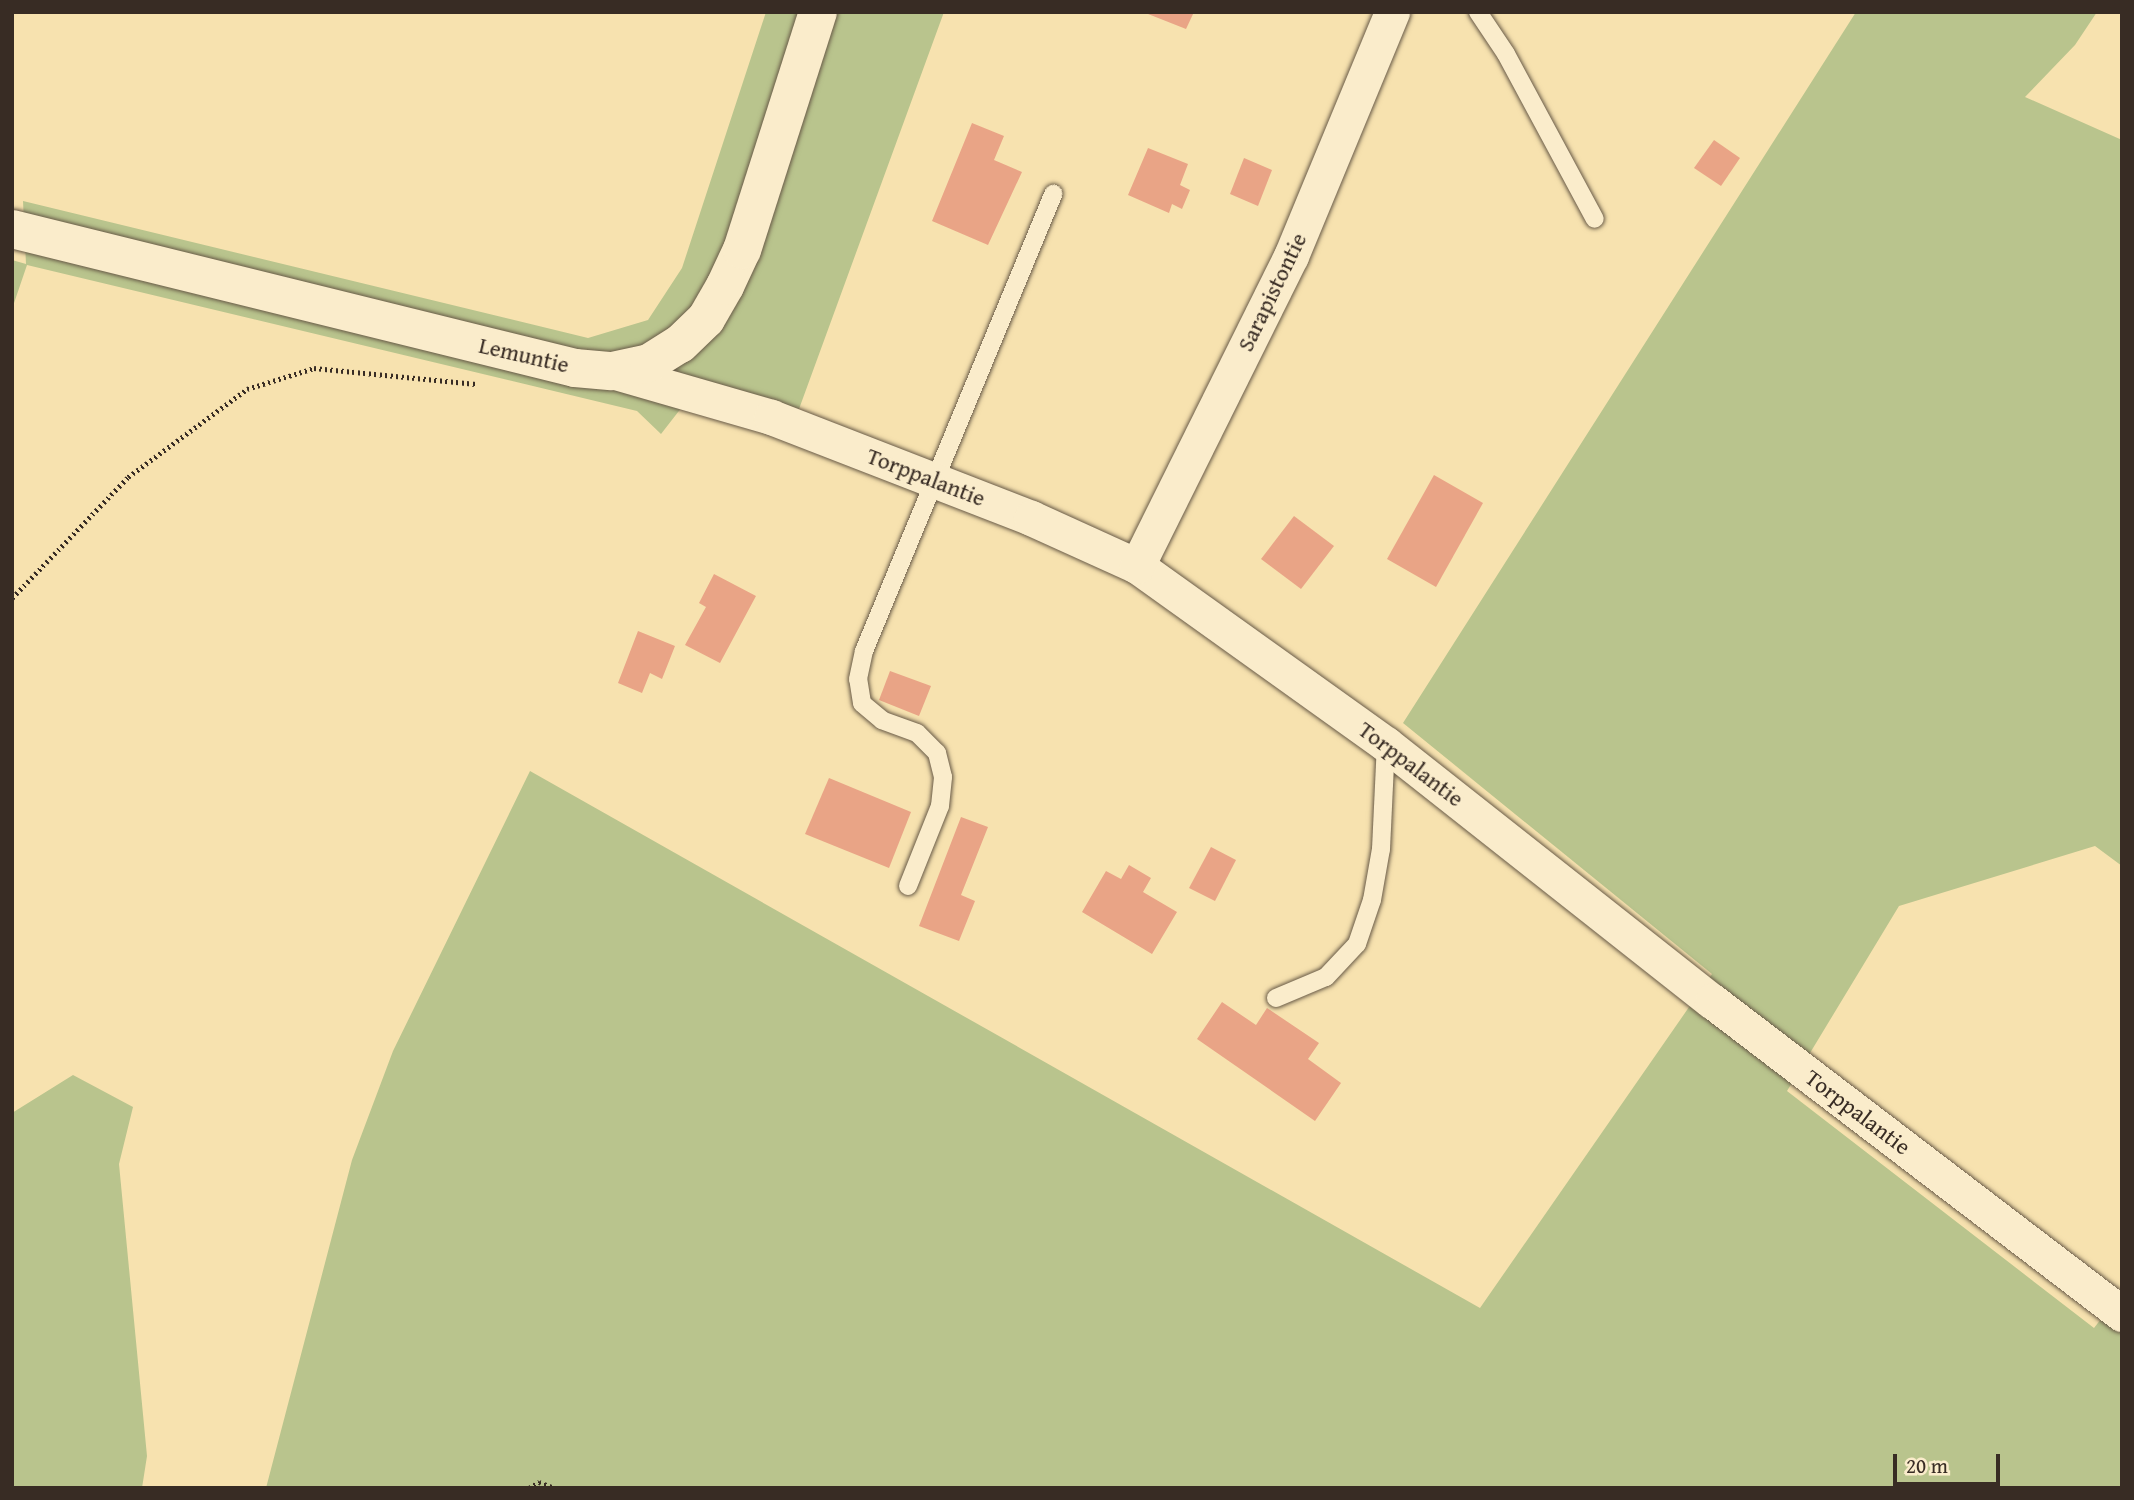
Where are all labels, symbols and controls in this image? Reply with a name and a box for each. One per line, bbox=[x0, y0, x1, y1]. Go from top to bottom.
street label: Sarapistontie bbox=[1231, 228, 1313, 356]
street label: Lemuntie bbox=[476, 331, 572, 379]
street label: Torppalantie bbox=[863, 442, 989, 512]
street label: Torppalantie bbox=[1353, 716, 1469, 812]
street label: Torppalantie bbox=[1800, 1064, 1916, 1160]
scale bar bbox=[1896, 1440, 2003, 1484]
text: 20 m bbox=[1906, 1450, 1948, 1481]

